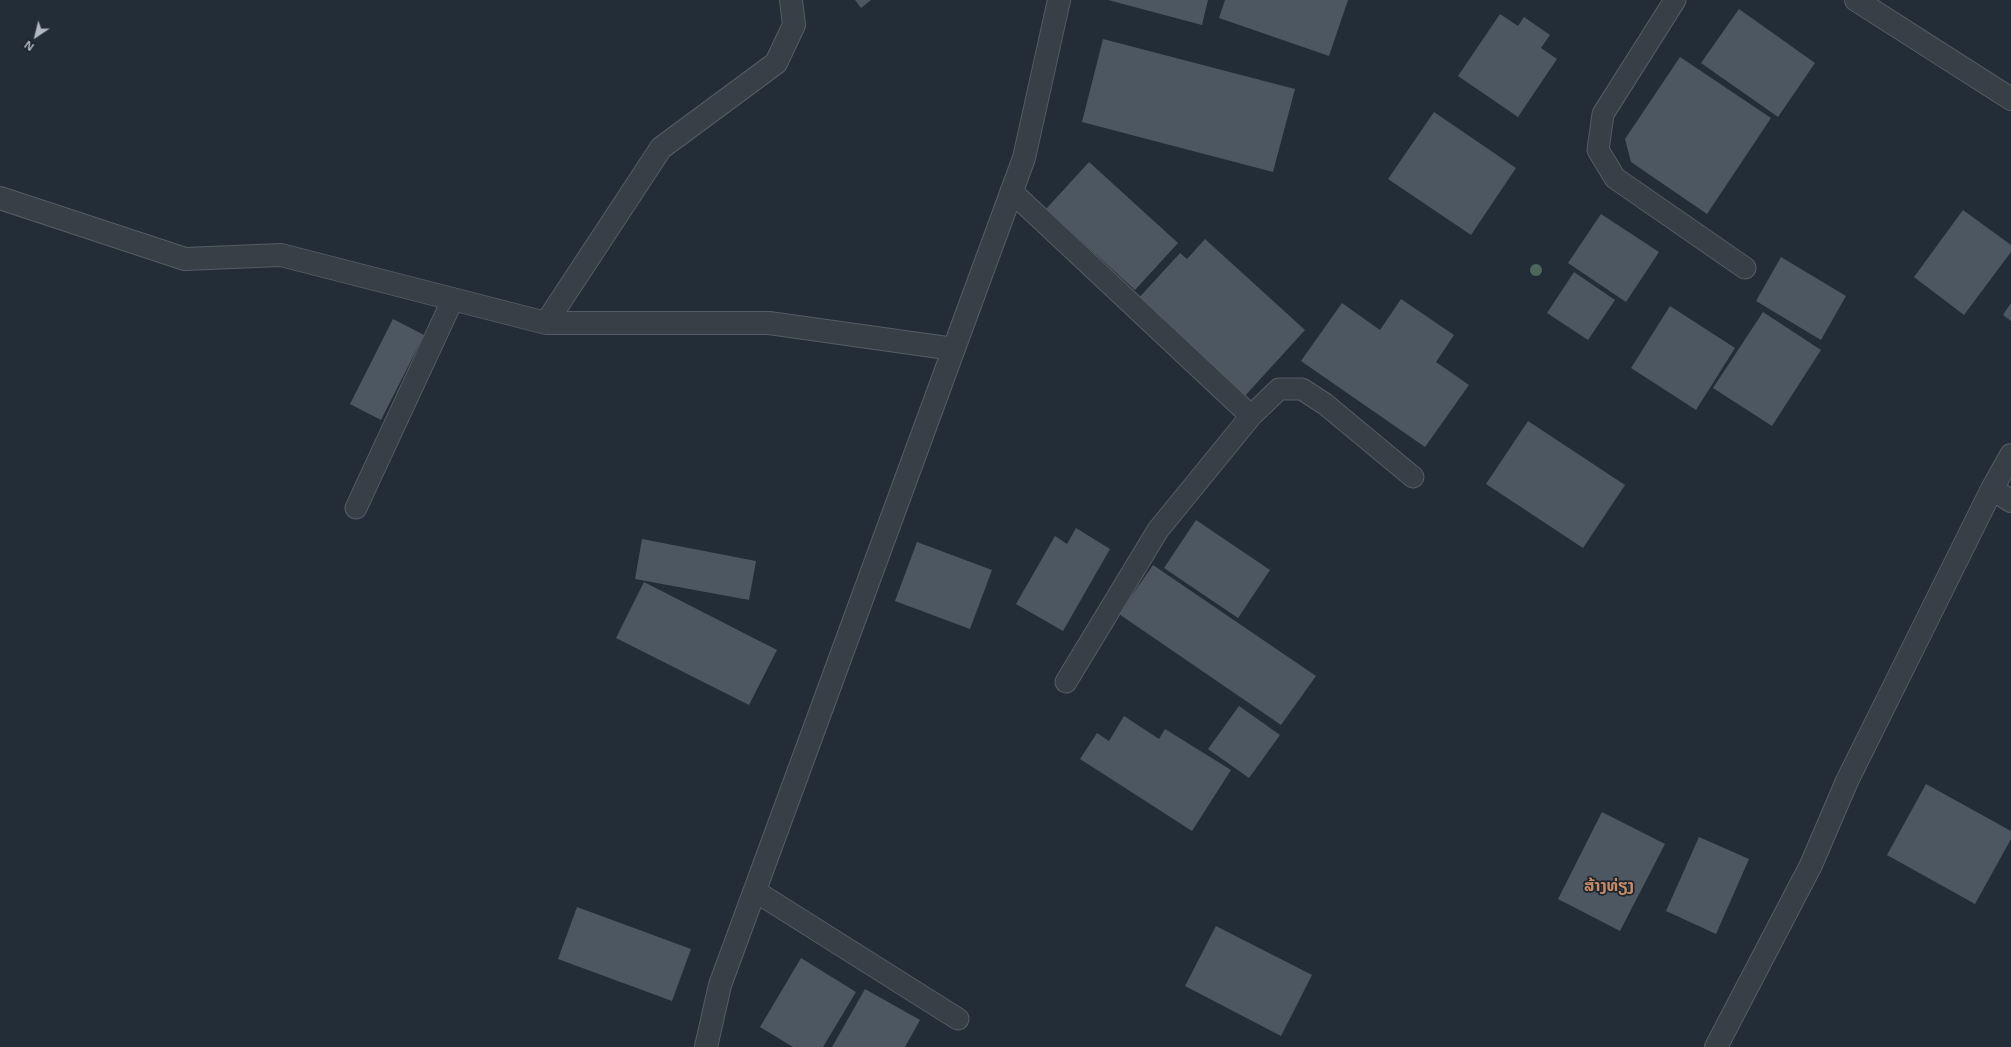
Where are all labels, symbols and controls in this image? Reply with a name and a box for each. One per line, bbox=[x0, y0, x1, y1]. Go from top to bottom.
north arrow bbox=[16, 16, 56, 56]
text: N bbox=[21, 38, 37, 55]
district label: ສ້າງທ່ຽງ bbox=[1584, 876, 1634, 896]

